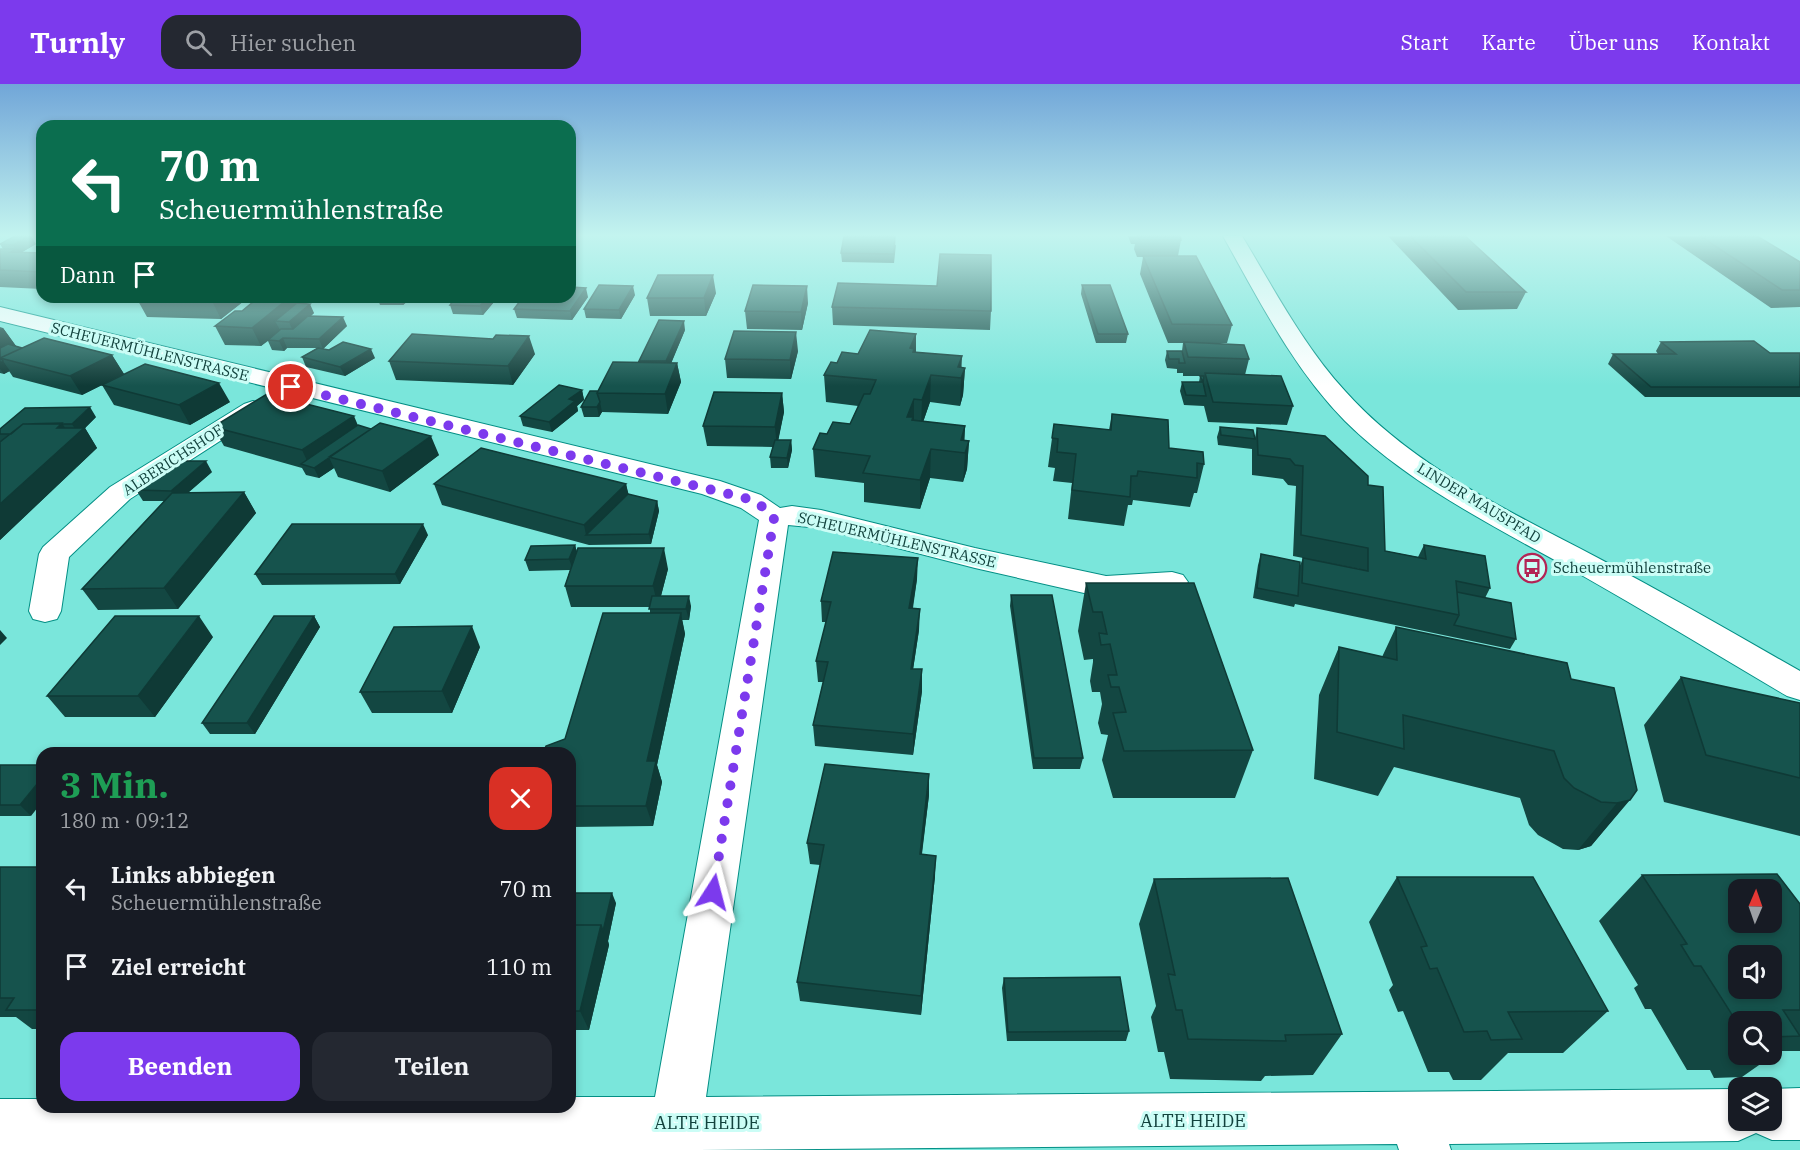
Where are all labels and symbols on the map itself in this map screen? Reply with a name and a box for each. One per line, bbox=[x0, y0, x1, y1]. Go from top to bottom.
street label: SCHEUERMÜHLENSTRASSE bbox=[49, 318, 251, 385]
pin bbox=[265, 361, 316, 412]
street label: ALBERICHSHOF bbox=[119, 420, 227, 499]
street label: LINDER MAUSPFAD bbox=[1414, 458, 1545, 547]
street label: SCHEUERMÜHLENSTRASSE bbox=[796, 507, 998, 572]
bus stop icon: Scheuermühlenstraße bbox=[1516, 552, 1548, 584]
place label: Scheuermühlenstraße bbox=[1553, 558, 1711, 577]
position arrow bbox=[681, 860, 745, 924]
north arrow bbox=[1728, 879, 1782, 933]
street label: ALTE HEIDE bbox=[1140, 1109, 1246, 1132]
street label: ALTE HEIDE bbox=[654, 1111, 760, 1134]

